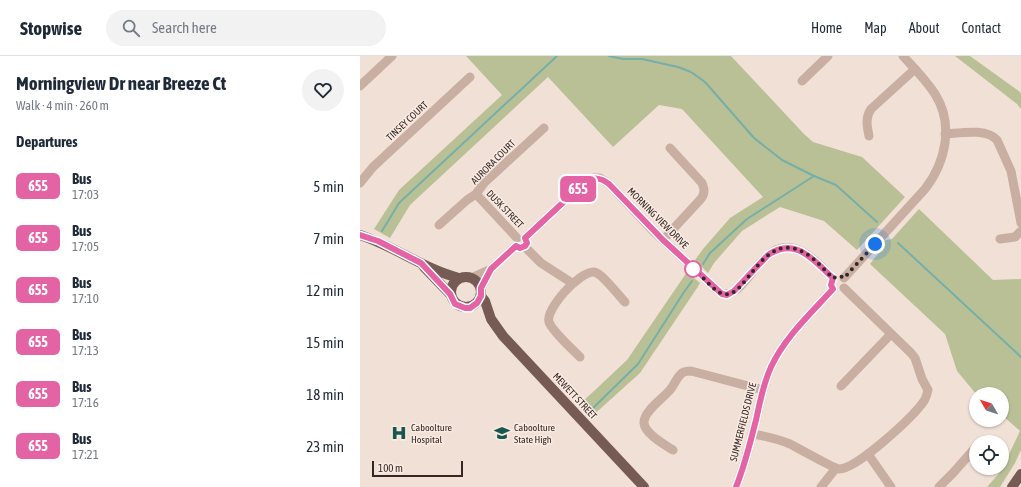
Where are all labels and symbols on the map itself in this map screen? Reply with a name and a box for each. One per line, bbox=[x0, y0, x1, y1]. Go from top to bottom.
street label: TINSEY COURT bbox=[384, 99, 430, 143]
street label: AURORA COURT bbox=[469, 137, 518, 186]
line badge: 655 bbox=[555, 176, 601, 202]
street label: MORNING VIEW DRIVE bbox=[625, 185, 691, 251]
street label: DUSK STREET bbox=[484, 188, 526, 231]
your location bbox=[865, 234, 885, 254]
unlabelled marker bbox=[684, 260, 702, 278]
street label: MEWETT STREET bbox=[551, 371, 600, 422]
street label: SUMMERFIELDS DRIVE bbox=[728, 381, 758, 463]
north arrow bbox=[969, 387, 1009, 427]
place label: Caboolture Hospital bbox=[411, 422, 453, 445]
place label: Caboolture State High bbox=[514, 422, 556, 445]
hospital icon: Caboolture Hospital bbox=[390, 424, 408, 442]
school or university icon: Caboolture State High bbox=[493, 424, 511, 442]
scale bar bbox=[372, 459, 463, 478]

